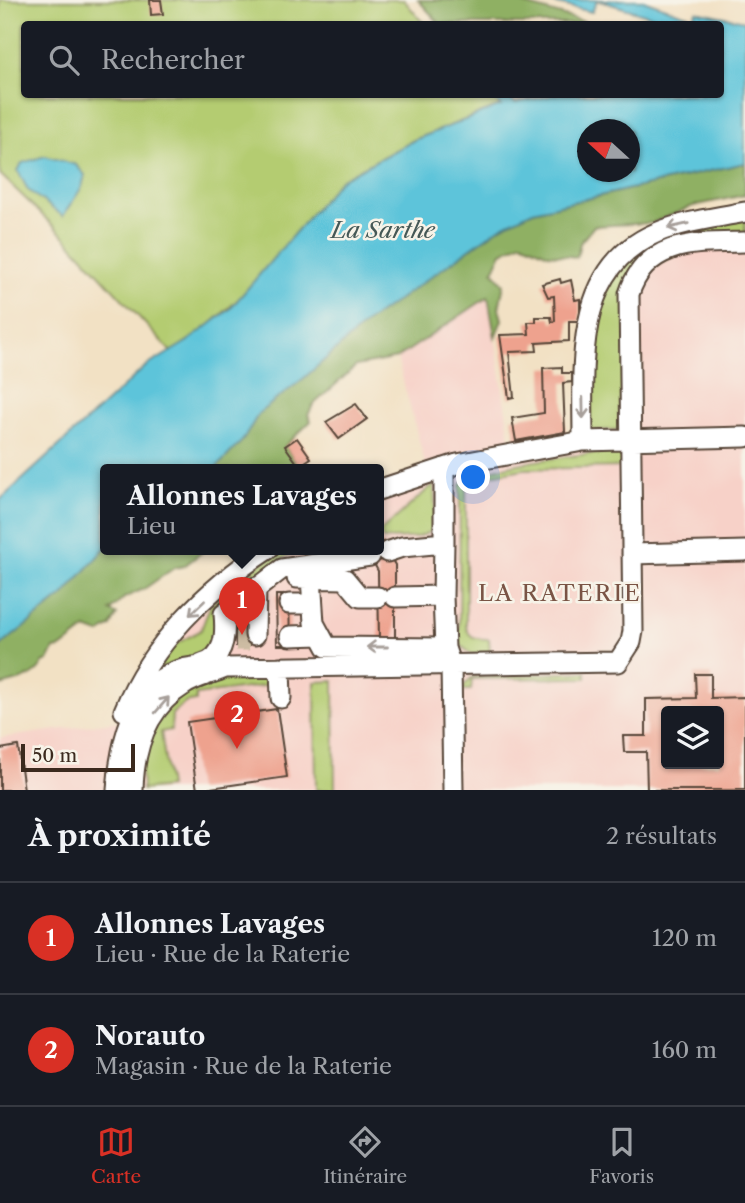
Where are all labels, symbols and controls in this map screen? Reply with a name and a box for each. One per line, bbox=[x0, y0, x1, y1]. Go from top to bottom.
search box bbox=[21, 21, 724, 98]
icon: search bbox=[45, 41, 83, 79]
text: Rechercher bbox=[101, 44, 245, 76]
north arrow bbox=[577, 119, 640, 182]
water label: La Sarthe bbox=[329, 216, 436, 244]
one-way arrow bbox=[667, 220, 690, 234]
one-way arrow bbox=[576, 396, 590, 419]
your location bbox=[456, 460, 490, 494]
popup bbox=[100, 464, 384, 555]
text: Allonnes Lavages bbox=[127, 480, 357, 512]
text: Lieu bbox=[127, 512, 176, 540]
pin: 1 bbox=[219, 577, 265, 635]
district label: LA RATERIE bbox=[478, 579, 642, 607]
one-way arrow bbox=[189, 600, 206, 617]
one-way arrow bbox=[365, 641, 388, 654]
pin: 2 bbox=[214, 691, 260, 749]
one-way arrow bbox=[153, 696, 169, 714]
map controls bbox=[661, 706, 724, 769]
button: layers bbox=[661, 706, 724, 769]
scale bar bbox=[21, 741, 135, 773]
text: 50 m bbox=[32, 744, 77, 767]
text: À proximité bbox=[28, 817, 211, 854]
text: 2 résultats bbox=[606, 822, 717, 850]
text: Allonnes Lavages bbox=[95, 908, 325, 940]
text: 1 bbox=[46, 924, 56, 952]
text: 120 m bbox=[652, 924, 717, 952]
text: Lieu · Rue de la Raterie bbox=[95, 940, 350, 968]
text: Norauto bbox=[95, 1020, 205, 1052]
text: 2 bbox=[44, 1036, 58, 1064]
text: 160 m bbox=[652, 1036, 717, 1064]
text: Magasin · Rue de la Raterie bbox=[95, 1052, 392, 1080]
tab: Carte bbox=[91, 1123, 141, 1188]
tab: Itinéraire bbox=[323, 1123, 407, 1188]
tab: Favoris bbox=[589, 1123, 654, 1188]

